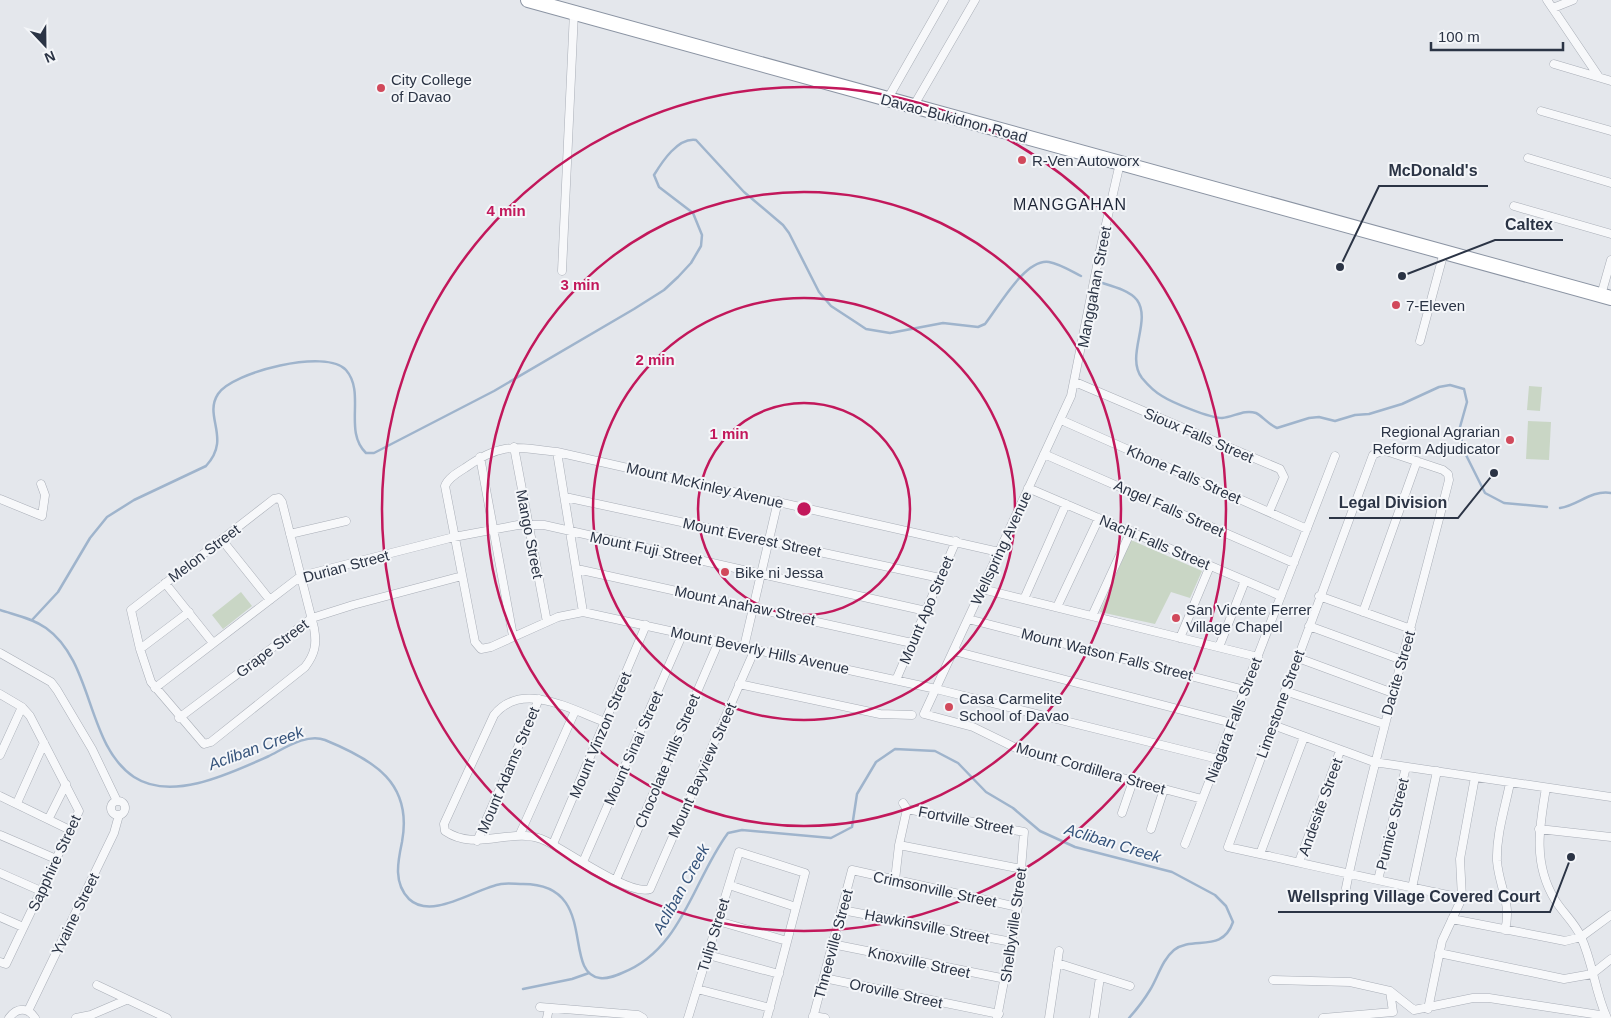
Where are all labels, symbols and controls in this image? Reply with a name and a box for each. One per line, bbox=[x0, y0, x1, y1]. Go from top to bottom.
north arrow bbox=[20, 20, 70, 70]
scale bar bbox=[1431, 20, 1564, 52]
text: 100 m bbox=[1438, 28, 1480, 45]
text: N bbox=[42, 48, 58, 66]
place label: City College of Davao bbox=[391, 71, 472, 105]
marker: City College of Davao bbox=[375, 82, 387, 94]
street label: Davao-Bukidnon Road bbox=[879, 90, 1029, 146]
place label: R-Ven Autoworx bbox=[1032, 152, 1140, 169]
marker: R-Ven Autoworx bbox=[1016, 154, 1028, 166]
callout: McDonald's bbox=[1379, 155, 1488, 186]
text: McDonald's bbox=[1388, 162, 1478, 179]
district label: MANGGAHAN bbox=[1013, 196, 1127, 213]
text: 4 min bbox=[486, 202, 526, 219]
callout: Caltex bbox=[1495, 209, 1563, 240]
text: Caltex bbox=[1505, 216, 1553, 233]
street label: Manggahan Street bbox=[1074, 224, 1114, 349]
text: 3 min bbox=[560, 276, 600, 293]
place label: 7-Eleven bbox=[1406, 297, 1465, 314]
marker: 7-Eleven bbox=[1390, 299, 1402, 311]
text: 2 min bbox=[635, 351, 675, 368]
street label: Sioux Falls Street bbox=[1142, 404, 1257, 466]
place label: Regional Agrarian Reform Adjudicator bbox=[1372, 423, 1500, 457]
text: 1 min bbox=[709, 425, 749, 442]
marker: Regional Agrarian Reform Adjudicator bbox=[1504, 434, 1516, 446]
street label: Khone Falls Street bbox=[1124, 441, 1245, 507]
street label: Mount McKinley Avenue bbox=[625, 459, 785, 511]
street label: Angel Falls Street bbox=[1111, 476, 1227, 540]
callout: Legal Division bbox=[1329, 487, 1458, 518]
street label: Mango Street bbox=[513, 488, 547, 581]
street label: Wellspring Avenue bbox=[967, 488, 1035, 608]
text: Legal Division bbox=[1339, 494, 1447, 511]
centre of rings bbox=[795, 500, 813, 518]
street label: Nachi Falls Street bbox=[1097, 511, 1214, 573]
street label: Mount Everest Street bbox=[681, 514, 823, 560]
street label: Melon Street bbox=[165, 520, 244, 585]
street label: Mount Fuji Street bbox=[588, 528, 704, 568]
street label: Durian Street bbox=[301, 546, 392, 586]
street label: Mount Apo Street bbox=[896, 553, 957, 667]
place label: Bike ni Jessa bbox=[735, 564, 824, 581]
marker: Bike ni Jessa bbox=[719, 566, 731, 578]
street label: Mount Anahaw Street bbox=[673, 582, 818, 628]
place label: San Vicente Ferrer Village Chapel bbox=[1186, 601, 1312, 635]
marker: San Vicente Ferrer Village Chapel bbox=[1170, 612, 1182, 624]
street label: Grape Street bbox=[233, 615, 312, 681]
street label: Mount Beverly Hills Avenue bbox=[669, 623, 851, 677]
street label: Mount Watson Falls Street bbox=[1019, 624, 1195, 684]
street label: Dacite Street bbox=[1378, 628, 1418, 717]
street label: Limestone Street bbox=[1253, 647, 1308, 760]
street label: Niagara Falls Street bbox=[1201, 654, 1265, 785]
street label: Mount Vinzon Street bbox=[566, 668, 635, 801]
street label: Mount Sinai Street bbox=[600, 687, 666, 808]
place label: Casa Carmelite School of Davao bbox=[959, 690, 1069, 724]
street label: Chocolate Hills Street bbox=[631, 691, 703, 831]
street label: Mount Bayview Street bbox=[665, 699, 740, 840]
marker: Casa Carmelite School of Davao bbox=[943, 701, 955, 713]
street label: Mount Adams Street bbox=[474, 703, 543, 836]
water label: Acliban Creek bbox=[205, 723, 307, 773]
street label: Mount Cordillera Street bbox=[1015, 739, 1168, 798]
street label: Andesite Street bbox=[1294, 755, 1346, 858]
street label: Pumice Street bbox=[1372, 775, 1412, 872]
street label: Fortville Street bbox=[917, 802, 1016, 838]
street label: Sapphire Street bbox=[24, 811, 84, 914]
water label: Acliban Creek bbox=[1062, 820, 1164, 866]
water label: Acliban Creek bbox=[649, 840, 713, 938]
street label: Shelbyville Street bbox=[997, 866, 1030, 984]
street label: Crimsonville Street bbox=[872, 868, 999, 911]
street label: Yvaine Street bbox=[48, 869, 103, 958]
callout: Wellspring Village Covered Court bbox=[1278, 881, 1550, 912]
street label: Thneeville Street bbox=[810, 887, 856, 1001]
text: Wellspring Village Covered Court bbox=[1288, 888, 1541, 905]
street label: Tulip Street bbox=[694, 895, 733, 974]
street label: Hawkinsville Street bbox=[863, 906, 992, 947]
street label: Knoxville Street bbox=[866, 943, 973, 981]
street label: Oroville Street bbox=[848, 975, 945, 1011]

